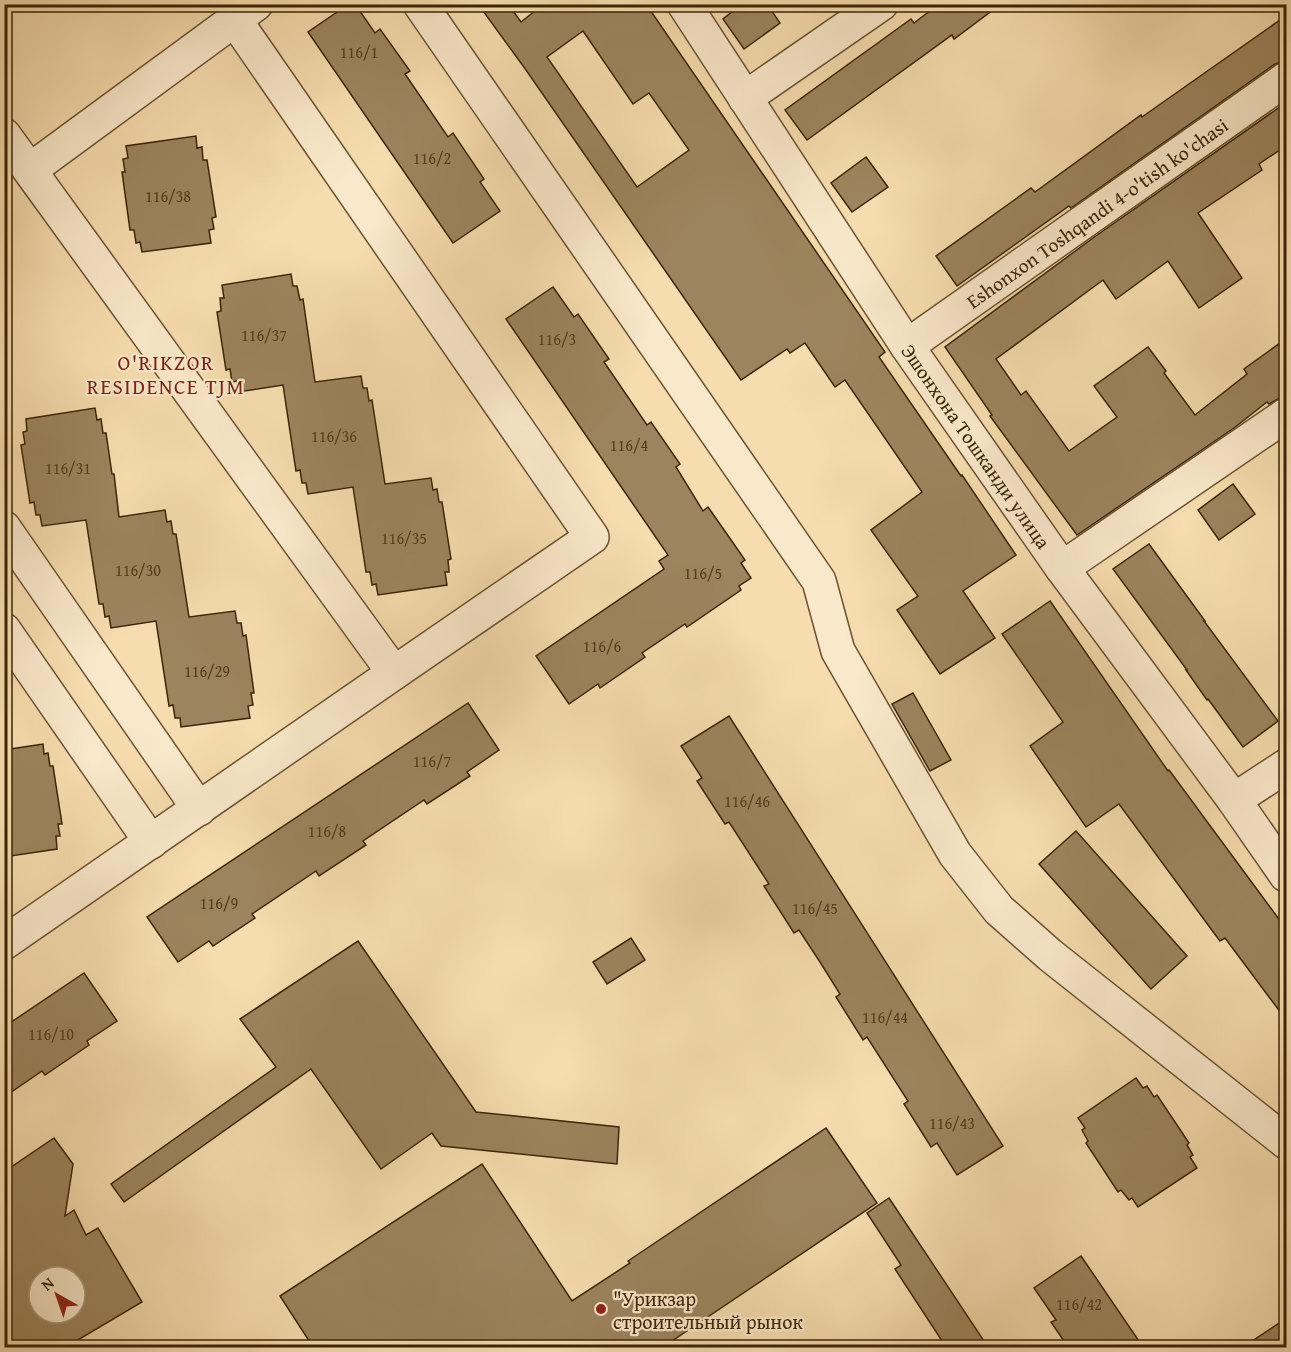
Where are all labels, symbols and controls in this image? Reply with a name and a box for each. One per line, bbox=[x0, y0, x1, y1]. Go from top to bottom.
house number: 116/1 bbox=[340, 40, 378, 64]
street label: Eshonxon Toshqandi 4-o'tish ko'chasi bbox=[960, 110, 1234, 315]
house number: 116/2 bbox=[413, 146, 451, 170]
house number: 116/38 bbox=[145, 184, 191, 208]
house number: 116/37 bbox=[241, 323, 287, 347]
house number: 116/3 bbox=[538, 327, 576, 351]
street label: Эшонхона Тошканди улица bbox=[895, 338, 1059, 554]
district label: O'RIKZOR RESIDENCE TJM bbox=[87, 347, 245, 402]
house number: 116/36 bbox=[311, 424, 357, 448]
house number: 116/4 bbox=[610, 433, 648, 457]
house number: 116/31 bbox=[45, 456, 91, 480]
house number: 116/35 bbox=[381, 526, 427, 550]
house number: 116/30 bbox=[115, 558, 161, 582]
house number: 116/5 bbox=[684, 561, 722, 585]
house number: 116/6 bbox=[583, 634, 621, 658]
house number: 116/29 bbox=[184, 659, 230, 683]
house number: 116/7 bbox=[413, 749, 451, 773]
house number: 116/46 bbox=[724, 789, 770, 813]
house number: 116/8 bbox=[308, 819, 346, 843]
house number: 116/9 bbox=[200, 891, 238, 915]
house number: 116/45 bbox=[792, 896, 838, 920]
house number: 116/44 bbox=[862, 1005, 908, 1029]
house number: 116/10 bbox=[28, 1022, 74, 1046]
house number: 116/43 bbox=[929, 1111, 975, 1135]
north arrow bbox=[27, 1265, 87, 1325]
text: N bbox=[36, 1271, 59, 1296]
place label: "Урикзар строительный рынок bbox=[613, 1284, 803, 1336]
house number: 116/42 bbox=[1056, 1292, 1102, 1316]
marker: "Урикзар строительный рынок bbox=[594, 1302, 608, 1316]

